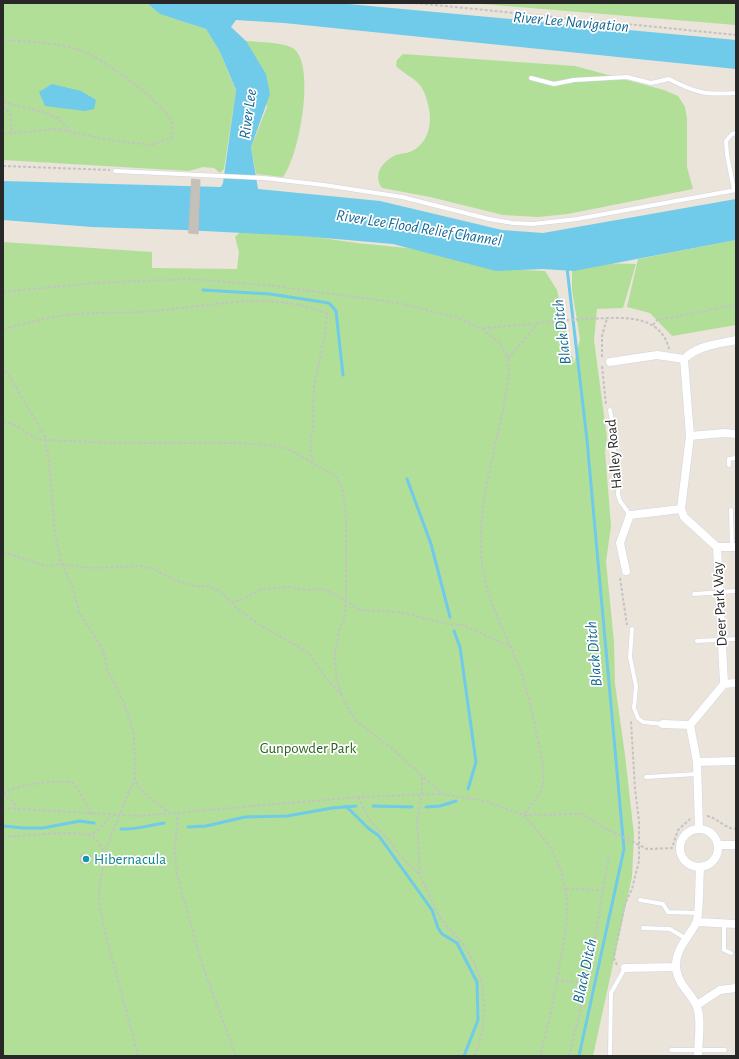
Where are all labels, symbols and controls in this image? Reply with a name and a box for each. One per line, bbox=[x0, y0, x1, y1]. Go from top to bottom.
water label: River Lee Navigation bbox=[512, 7, 630, 37]
water label: River Lee bbox=[235, 88, 261, 140]
water label: River Lee Flood Relief Channel bbox=[335, 205, 503, 251]
water label: Black Ditch bbox=[548, 298, 576, 366]
street label: Halley Road bbox=[602, 418, 626, 490]
street label: Deer Park Way bbox=[709, 561, 731, 647]
water label: Black Ditch bbox=[582, 620, 606, 688]
park label: Gunpowder Park bbox=[260, 739, 356, 757]
place label: Hibernacula bbox=[94, 850, 166, 868]
marker: Hibernacula bbox=[81, 854, 91, 864]
water label: Black Ditch bbox=[569, 937, 601, 1005]

